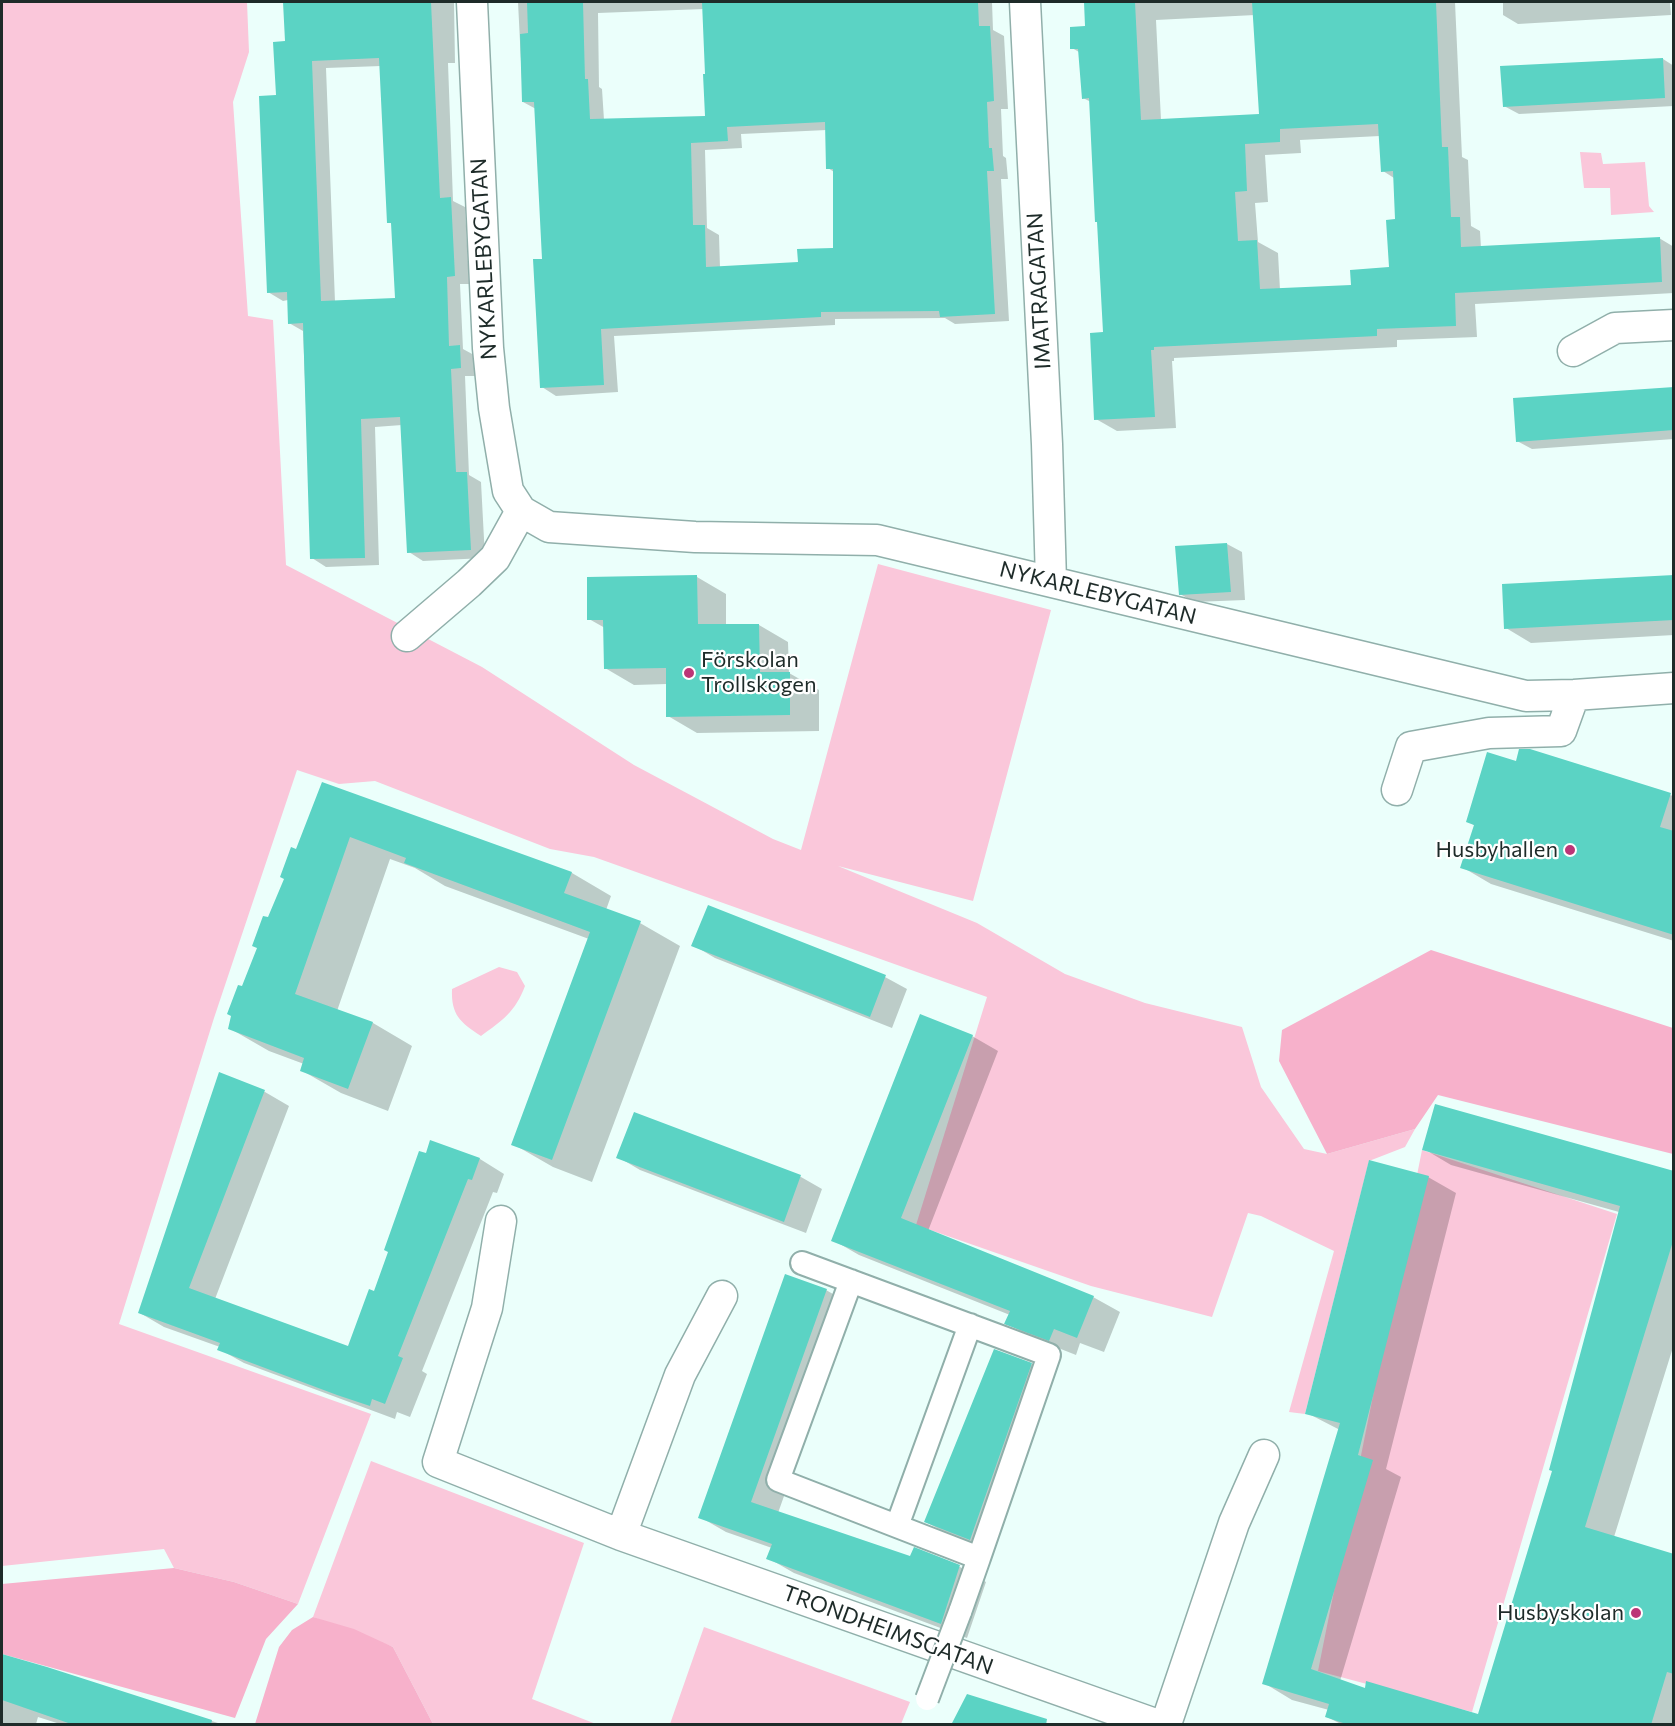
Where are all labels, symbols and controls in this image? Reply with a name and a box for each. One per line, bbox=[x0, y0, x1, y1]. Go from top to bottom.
street label: NYKARLEBYGATAN bbox=[466, 157, 502, 361]
street label: IMATRAGATAN bbox=[1022, 212, 1056, 370]
street label: NYKARLEBYGATAN bbox=[997, 556, 1199, 630]
place label: Förskolan Trollskogen bbox=[701, 647, 816, 698]
marker: Förskolan Trollskogen bbox=[682, 666, 696, 680]
place label: Husbyhallen bbox=[1436, 837, 1558, 863]
marker: Husbyhallen bbox=[1563, 843, 1577, 857]
street label: TRONDHEIMSGATAN bbox=[779, 1580, 997, 1680]
place label: Husbyskolan bbox=[1497, 1600, 1624, 1626]
marker: Husbyskolan bbox=[1629, 1606, 1643, 1620]

